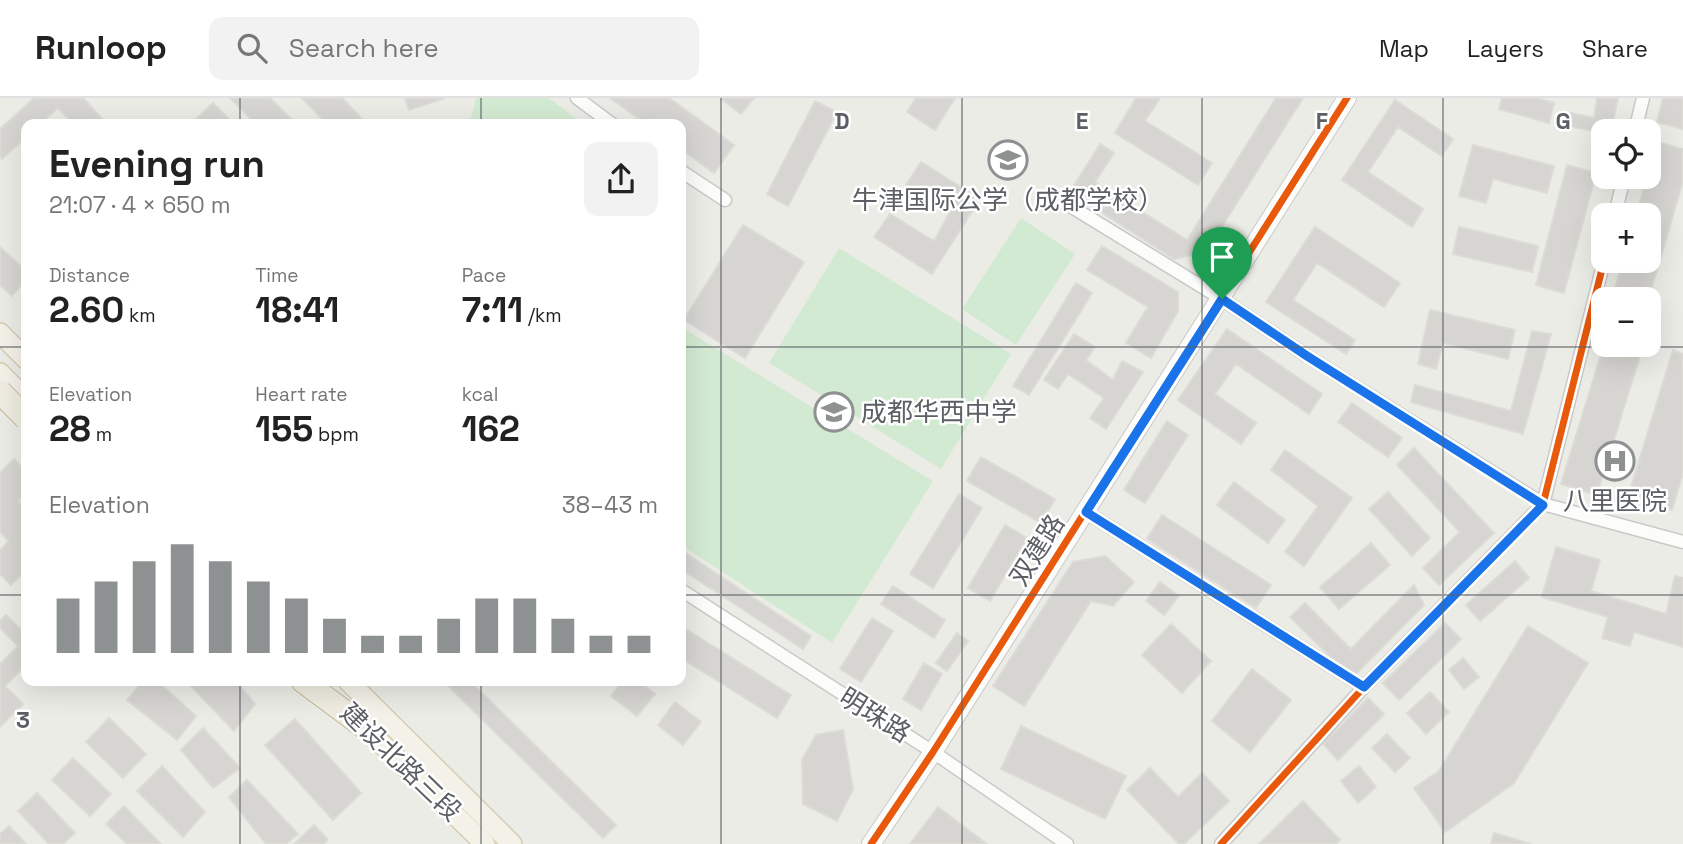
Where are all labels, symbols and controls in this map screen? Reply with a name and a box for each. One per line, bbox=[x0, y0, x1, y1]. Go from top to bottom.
search box bbox=[209, 17, 699, 80]
text: Runloop bbox=[35, 27, 167, 69]
icon: search bbox=[233, 29, 271, 67]
text: Search here bbox=[289, 31, 439, 65]
text: Map bbox=[1379, 33, 1429, 64]
text: Layers bbox=[1467, 33, 1544, 64]
text: Share bbox=[1582, 33, 1648, 64]
text: D bbox=[834, 106, 850, 136]
text: E bbox=[1076, 106, 1088, 136]
text: F bbox=[1316, 106, 1328, 136]
text: G bbox=[1555, 106, 1571, 136]
map controls bbox=[1591, 119, 1661, 357]
button: locate bbox=[1591, 119, 1661, 189]
school or university icon: 牛津国际公学（成都学校） bbox=[987, 139, 1029, 181]
text: Evening run bbox=[49, 140, 265, 188]
button: share bbox=[584, 142, 658, 216]
place label: 牛津国际公学（成都学校） bbox=[852, 183, 1164, 217]
text: 21:07 · 4 × 650 m bbox=[49, 190, 230, 220]
button: + bbox=[1591, 203, 1661, 273]
pin bbox=[1192, 227, 1252, 299]
icon: arrive bbox=[1203, 238, 1241, 276]
text: Distance bbox=[49, 263, 130, 288]
text: Time bbox=[255, 263, 299, 288]
text: Pace bbox=[462, 263, 506, 288]
button: − bbox=[1591, 287, 1661, 357]
text: 2.60 bbox=[49, 288, 124, 332]
text: 18:41 bbox=[255, 288, 339, 332]
text: 7:11 bbox=[462, 288, 523, 332]
text: km bbox=[124, 303, 156, 328]
text: /km bbox=[523, 303, 562, 328]
text: Elevation bbox=[49, 382, 132, 407]
text: Heart rate bbox=[255, 382, 348, 407]
text: kcal bbox=[462, 382, 498, 407]
school or university icon: 成都华西中学 bbox=[813, 391, 855, 433]
place label: 成都华西中学 bbox=[861, 395, 1017, 429]
text: 28 bbox=[49, 407, 91, 451]
text: 155 bbox=[255, 407, 313, 451]
text: 162 bbox=[462, 407, 520, 451]
text: m bbox=[91, 422, 112, 447]
text: bpm bbox=[313, 422, 359, 447]
hospital icon: 八里医院 bbox=[1594, 440, 1636, 482]
place label: 八里医院 bbox=[1563, 484, 1667, 518]
text: Elevation bbox=[49, 490, 150, 520]
text: 38–43 m bbox=[562, 490, 658, 520]
street label: 双建路 bbox=[1002, 508, 1072, 592]
street label: 明珠路 bbox=[833, 680, 917, 750]
street label: 建设北路三段 bbox=[333, 696, 469, 828]
text: 3 bbox=[16, 705, 30, 735]

